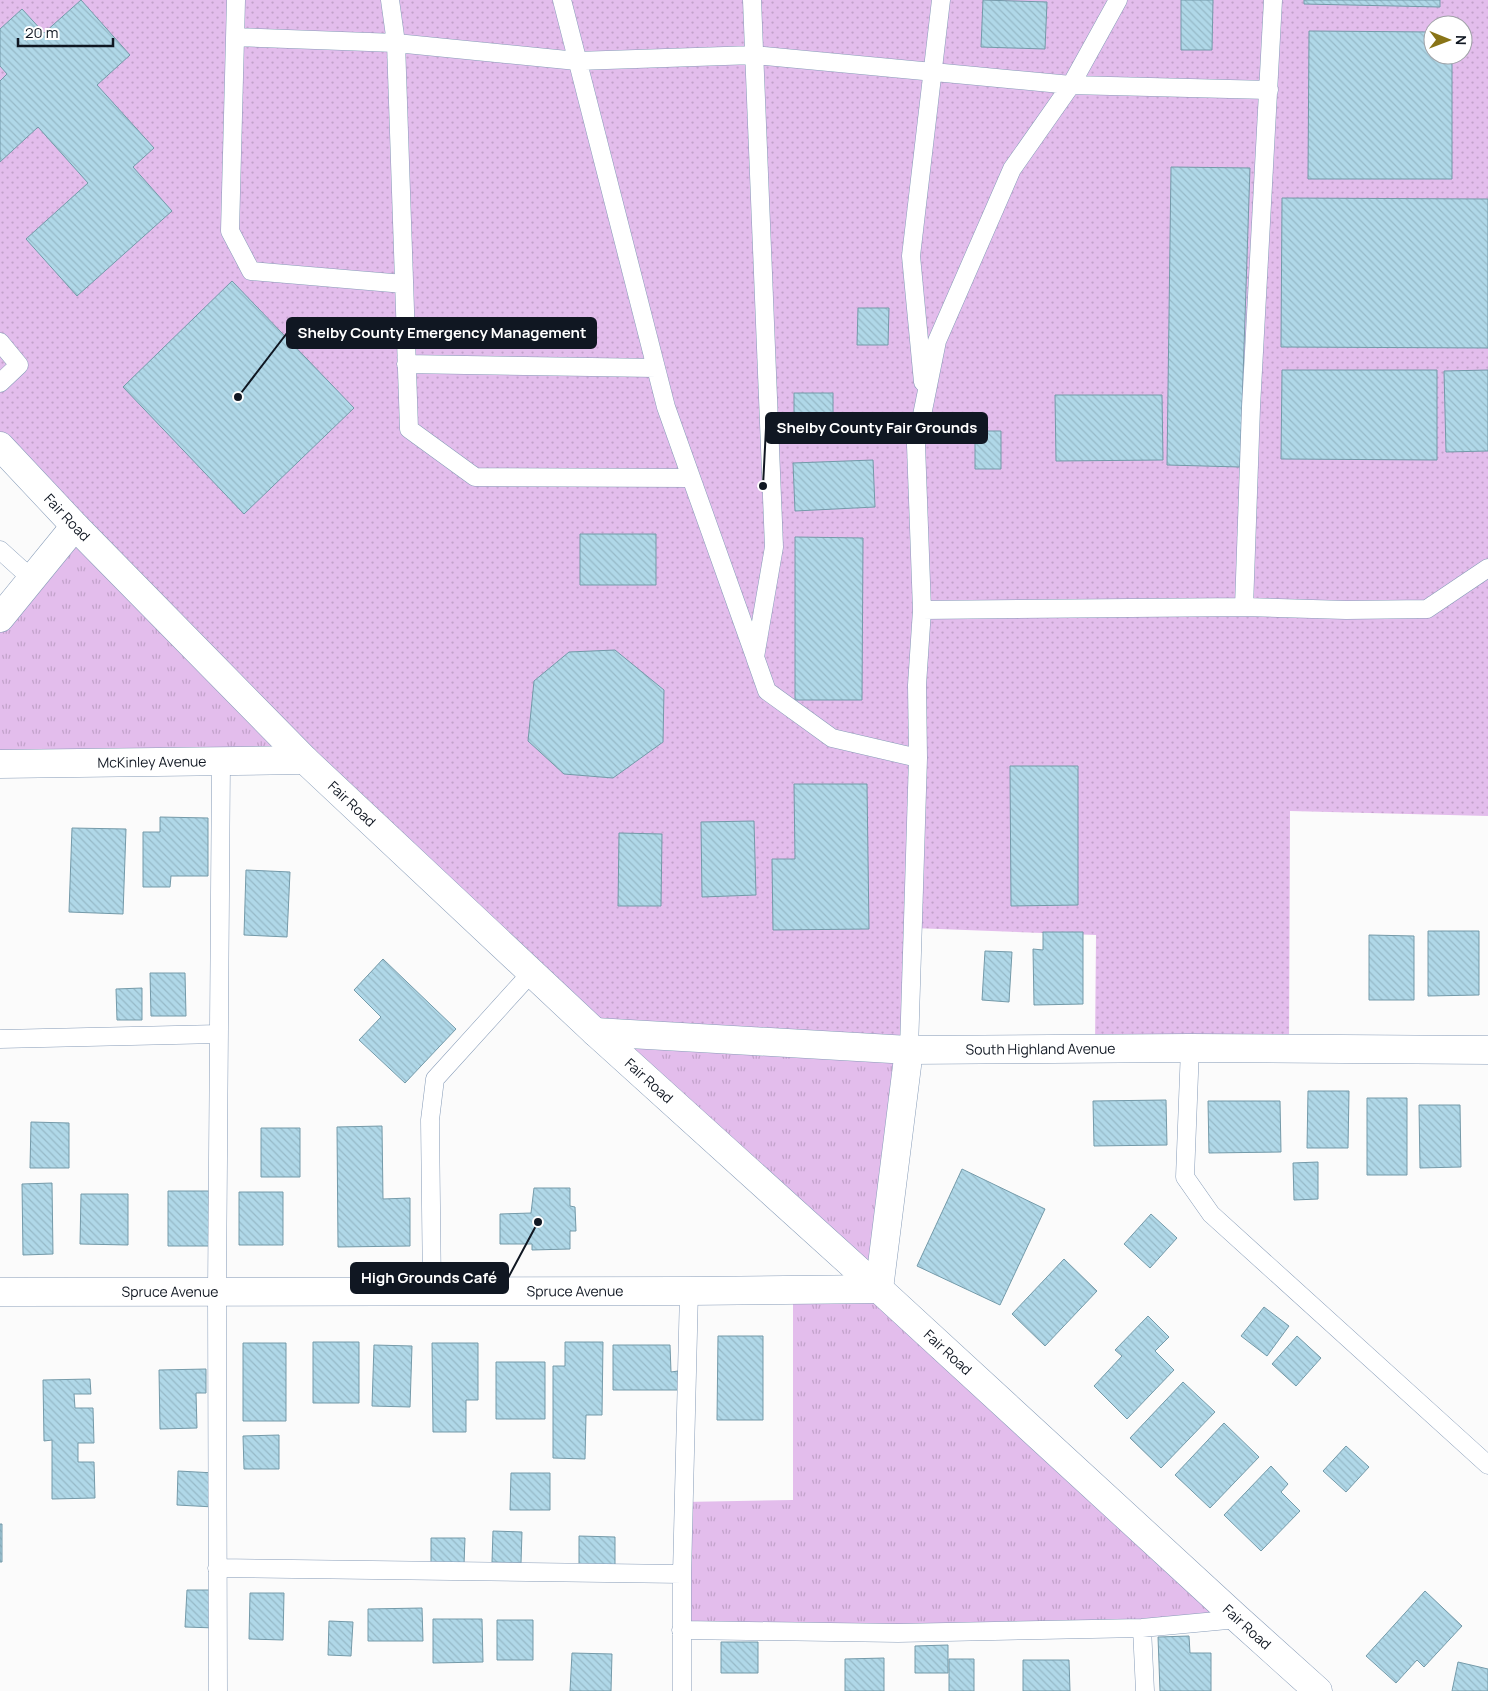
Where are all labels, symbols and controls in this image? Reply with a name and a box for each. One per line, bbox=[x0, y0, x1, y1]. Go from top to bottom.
scale bar bbox=[18, 15, 112, 47]
north arrow bbox=[1423, 15, 1473, 65]
text: 20 m bbox=[25, 22, 58, 43]
text: N bbox=[1452, 35, 1471, 45]
callout: Shelby County Emergency Management bbox=[287, 318, 596, 348]
text: Shelby County Emergency Management bbox=[298, 322, 586, 343]
callout: Shelby County Fair Grounds bbox=[766, 413, 987, 443]
text: Shelby County Fair Grounds bbox=[777, 417, 977, 438]
street label: Fair Road bbox=[40, 489, 95, 545]
street label: McKinley Avenue bbox=[97, 751, 207, 772]
street label: Fair Road bbox=[324, 776, 380, 831]
street label: South Highland Avenue bbox=[965, 1039, 1116, 1059]
street label: Fair Road bbox=[621, 1054, 677, 1107]
callout: High Grounds Café bbox=[351, 1263, 508, 1293]
text: High Grounds Café bbox=[361, 1267, 497, 1288]
street label: Spruce Avenue bbox=[527, 1281, 623, 1300]
street label: Spruce Avenue bbox=[122, 1282, 218, 1301]
street label: Fair Road bbox=[920, 1325, 976, 1379]
street label: Fair Road bbox=[1219, 1600, 1275, 1653]

